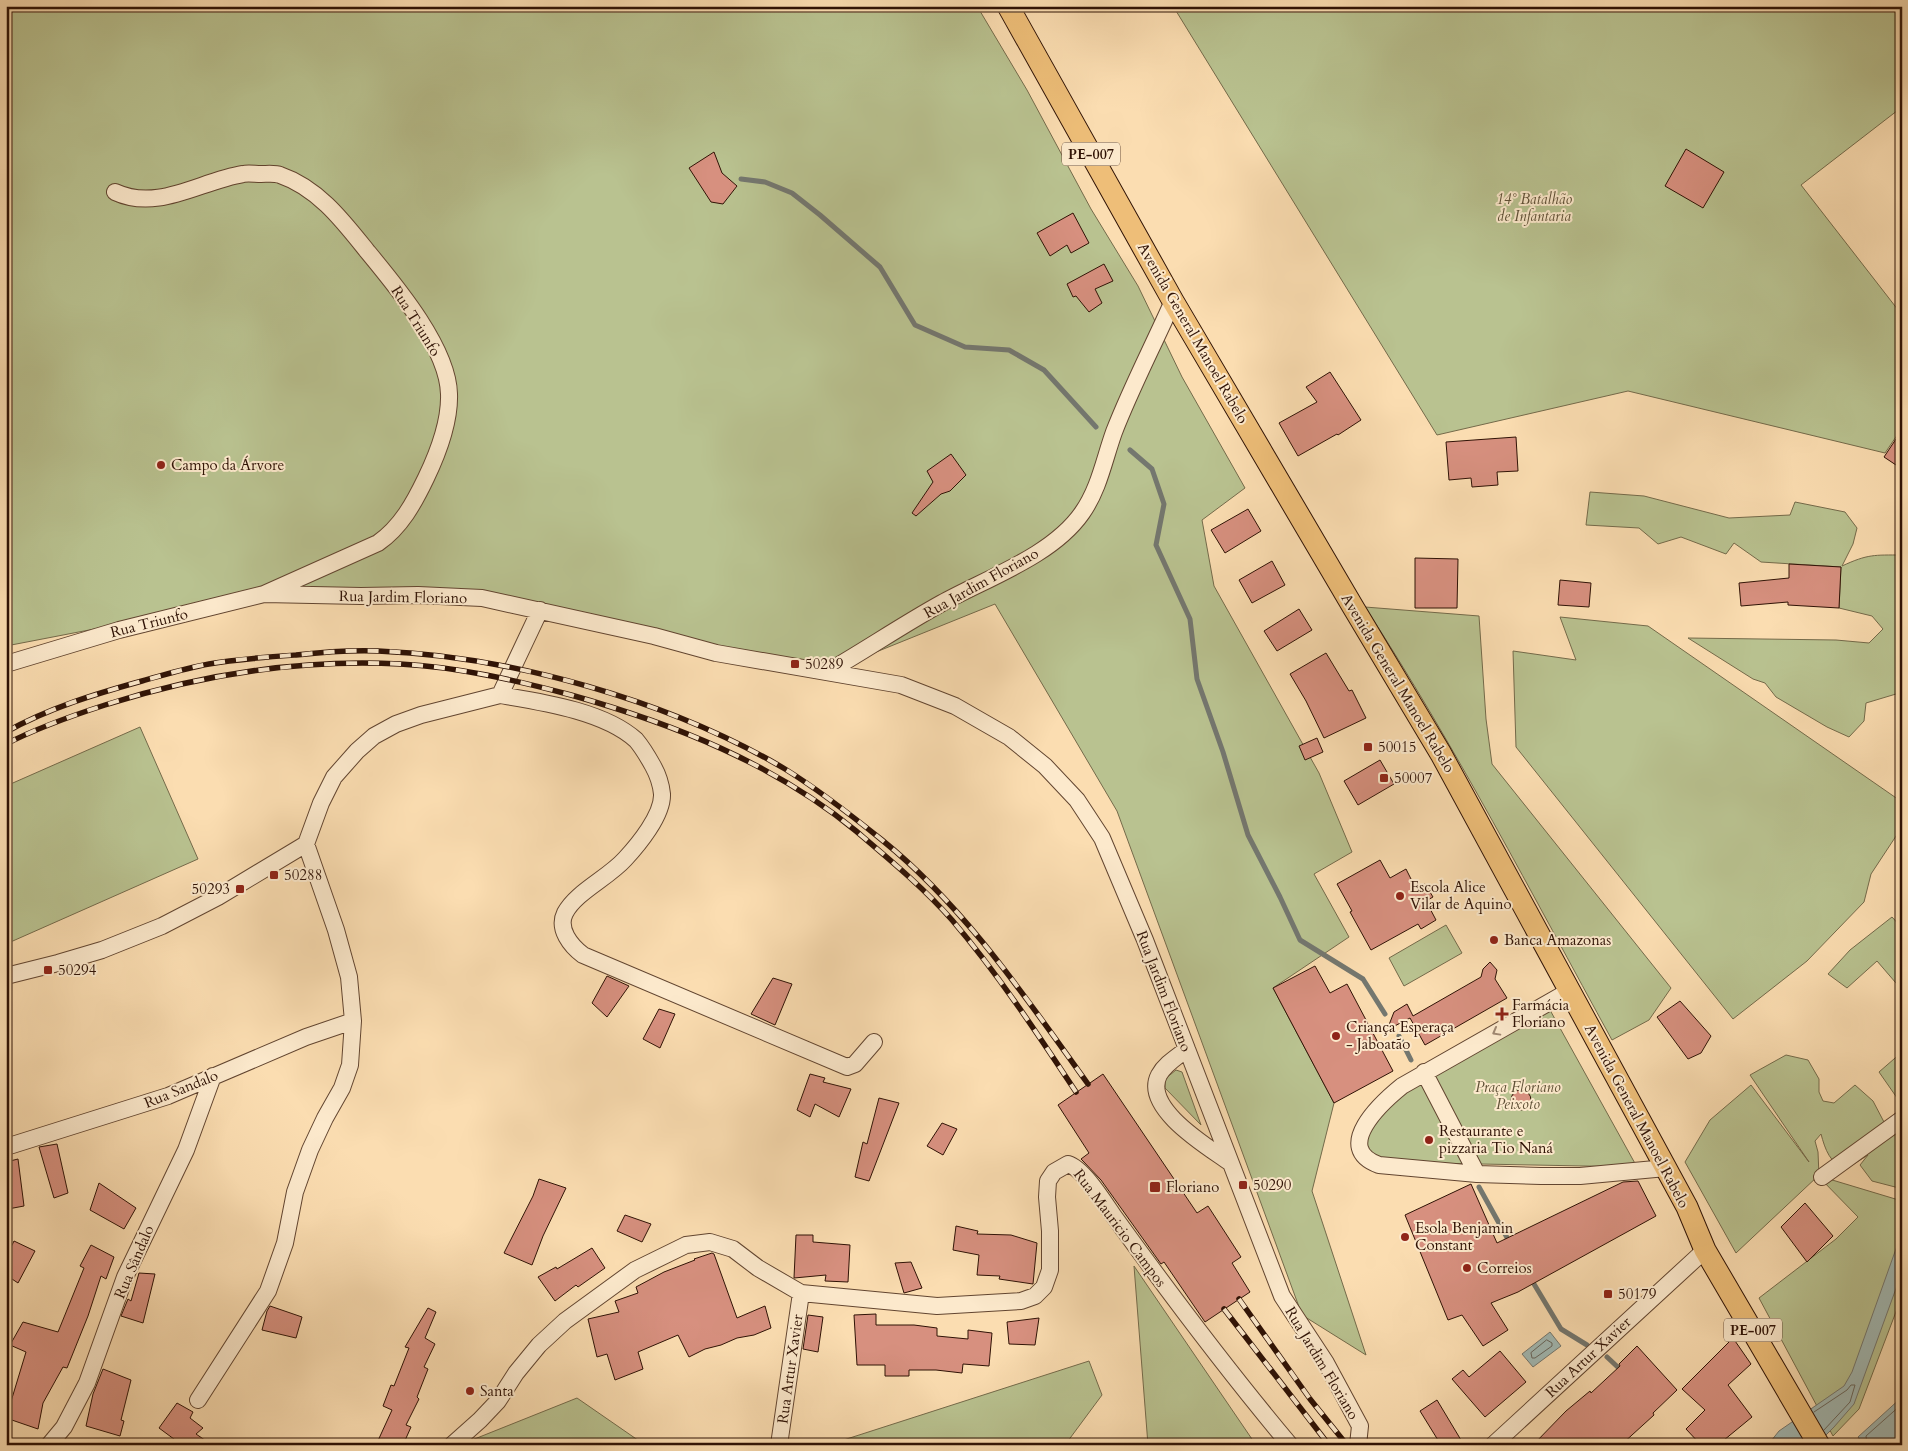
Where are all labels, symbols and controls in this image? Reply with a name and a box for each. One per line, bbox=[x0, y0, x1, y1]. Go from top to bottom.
road number: PE-007 bbox=[1062, 142, 1120, 166]
park label: 14° Batalhão de Infantaria bbox=[1496, 189, 1572, 226]
street label: Avenida General Manoel Rabelo bbox=[1133, 239, 1253, 427]
street label: Rua Triunfo bbox=[387, 282, 445, 360]
place label: Campo da Árvore bbox=[171, 455, 285, 475]
marker: Campo da Árvore bbox=[155, 459, 167, 471]
street label: Rua Jardim Floriano bbox=[920, 543, 1042, 623]
street label: Rua Jardim Floriano bbox=[339, 586, 467, 608]
street label: Avenida General Manoel Rabelo bbox=[1336, 590, 1460, 776]
street label: Rua Triunfo bbox=[108, 604, 190, 642]
place label: 50289 bbox=[805, 654, 844, 674]
marker: 50289 bbox=[789, 658, 801, 670]
place label: 50015 bbox=[1378, 737, 1416, 757]
marker: 50015 bbox=[1362, 741, 1374, 753]
place label: 50007 bbox=[1394, 768, 1433, 788]
marker: 50007 bbox=[1378, 772, 1390, 784]
place label: 50288 bbox=[284, 865, 322, 885]
marker: 50288 bbox=[268, 869, 280, 881]
place label: Escola Alice Vilar de Aquino bbox=[1410, 877, 1512, 914]
place label: 50293 bbox=[192, 879, 230, 899]
marker: 50293 bbox=[234, 883, 246, 895]
marker: Escola Alice Vilar de Aquino bbox=[1394, 890, 1406, 902]
street label: Rua Jardim Floriano bbox=[1132, 927, 1196, 1055]
place label: Banca Amazonas bbox=[1504, 930, 1611, 950]
marker: Banca Amazonas bbox=[1488, 934, 1500, 946]
place label: 50294 bbox=[58, 960, 97, 980]
marker: 50294 bbox=[42, 964, 54, 976]
place label: Farmácia Floriano bbox=[1512, 995, 1570, 1032]
marker: Farmácia Floriano bbox=[1496, 1008, 1508, 1020]
place label: Criança Esperaça - Jaboatão bbox=[1346, 1017, 1454, 1054]
street label: Avenida General Manoel Rabelo bbox=[1580, 1020, 1694, 1212]
one-way arrow bbox=[1492, 1026, 1501, 1036]
marker: Criança Esperaça - Jaboatão bbox=[1330, 1030, 1342, 1042]
street label: Rua Sandalo bbox=[141, 1065, 221, 1113]
park label: Praça Floriano Peixoto bbox=[1475, 1077, 1561, 1114]
place label: Restaurante e pizzaria Tio Naná bbox=[1439, 1121, 1553, 1158]
marker: Restaurante e pizzaria Tio Naná bbox=[1423, 1134, 1435, 1146]
street label: Rua Mauricio Campos bbox=[1069, 1165, 1171, 1291]
place label: 50290 bbox=[1253, 1175, 1292, 1195]
place label: Floriano bbox=[1166, 1177, 1219, 1197]
marker: 50290 bbox=[1237, 1179, 1249, 1191]
marker: Floriano bbox=[1148, 1180, 1162, 1194]
place label: Esola Benjamin Constant bbox=[1415, 1218, 1514, 1255]
street label: Rua Sândalo bbox=[110, 1222, 158, 1302]
marker: Esola Benjamin Constant bbox=[1399, 1231, 1411, 1243]
place label: Correios bbox=[1477, 1258, 1532, 1278]
marker: Correios bbox=[1461, 1262, 1473, 1274]
place label: 50179 bbox=[1618, 1284, 1657, 1304]
marker: 50179 bbox=[1602, 1288, 1614, 1300]
street label: Rua Jardim Floriano bbox=[1280, 1303, 1364, 1423]
street label: Rua Artur Xavier bbox=[1541, 1312, 1635, 1402]
street label: Rua Artur Xavier bbox=[772, 1313, 808, 1425]
road number: PE-007 bbox=[1724, 1318, 1782, 1342]
place label: Santa bbox=[480, 1381, 514, 1401]
marker: Santa bbox=[464, 1385, 476, 1397]

